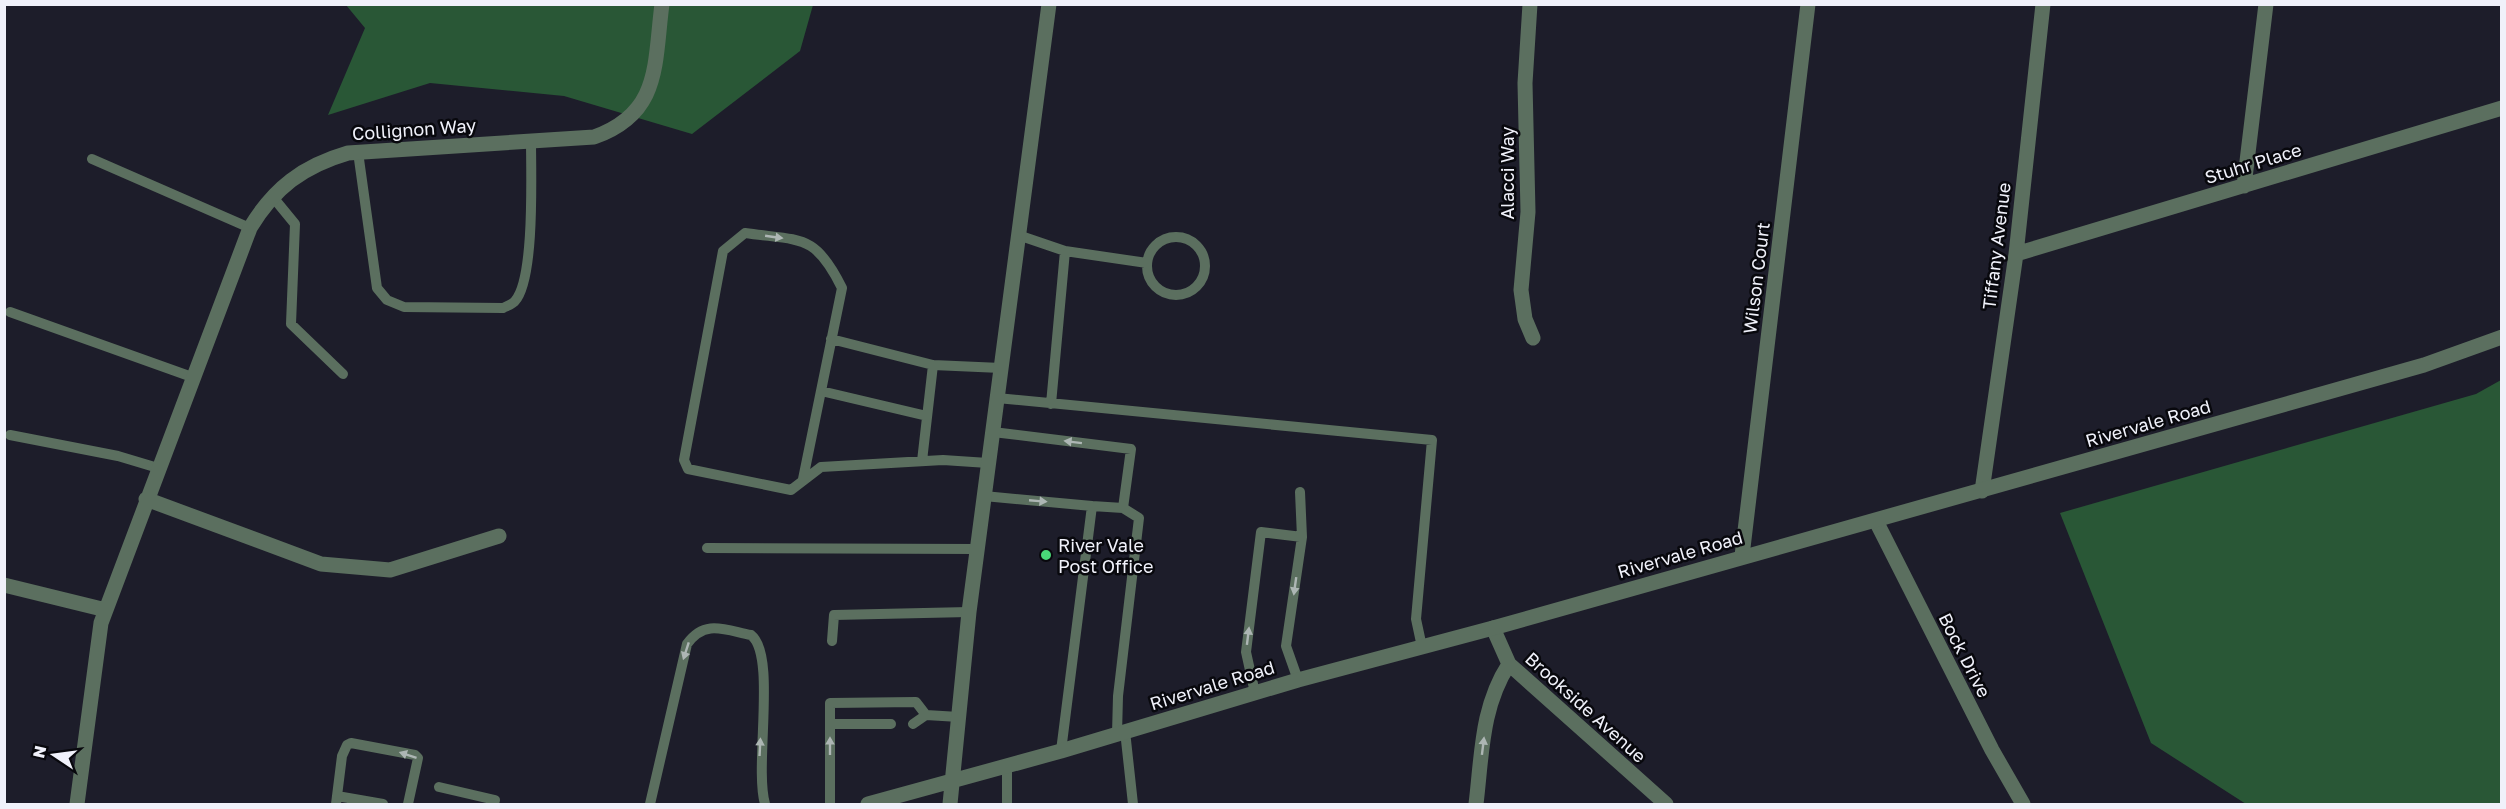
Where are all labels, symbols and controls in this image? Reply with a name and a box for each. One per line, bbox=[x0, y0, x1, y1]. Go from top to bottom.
street label: Collignon Way bbox=[351, 114, 477, 144]
street label: Alacci Way bbox=[1496, 126, 1518, 220]
street label: Stuhr Place bbox=[2202, 138, 2304, 188]
street label: Tiffany Avenue bbox=[1977, 181, 2015, 311]
street label: Wilson Court bbox=[1738, 221, 1774, 335]
one-way arrow bbox=[765, 232, 784, 241]
street label: Rivervale Road bbox=[2083, 395, 2213, 451]
one-way arrow bbox=[1064, 437, 1083, 447]
one-way arrow bbox=[1029, 496, 1048, 506]
street label: Rivervale Road bbox=[1615, 526, 1745, 582]
place label: River Vale Post Office bbox=[1058, 534, 1153, 577]
marker: River Vale Post Office bbox=[1039, 548, 1053, 562]
one-way arrow bbox=[1290, 577, 1299, 596]
street label: Bock Drive bbox=[1934, 609, 1996, 701]
one-way arrow bbox=[1244, 626, 1253, 645]
one-way arrow bbox=[680, 642, 690, 660]
street label: Brookside Avenue bbox=[1521, 647, 1651, 767]
street label: Rivervale Road bbox=[1147, 656, 1277, 714]
north arrow bbox=[24, 725, 84, 785]
one-way arrow bbox=[756, 737, 765, 756]
one-way arrow bbox=[825, 737, 835, 756]
one-way arrow bbox=[1479, 737, 1488, 756]
text: N bbox=[28, 743, 50, 760]
one-way arrow bbox=[399, 750, 417, 759]

